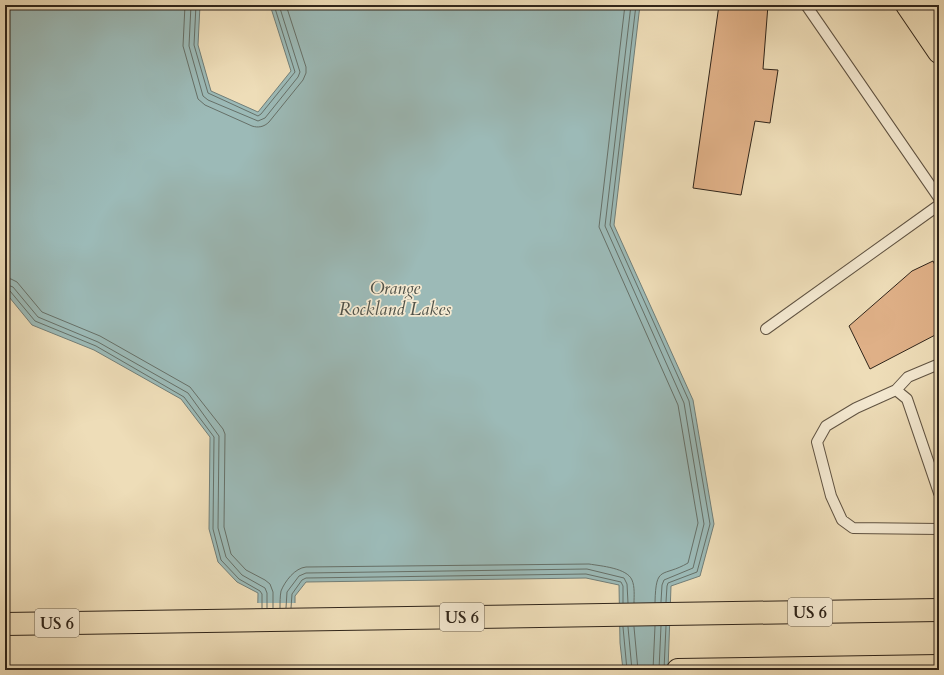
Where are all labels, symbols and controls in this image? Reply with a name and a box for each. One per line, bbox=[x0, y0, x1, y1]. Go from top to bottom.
water label: Orange Rockland Lakes bbox=[339, 276, 451, 322]
road number: US 6 bbox=[788, 598, 832, 626]
road number: US 6 bbox=[440, 603, 484, 631]
road number: US 6 bbox=[35, 609, 79, 637]

